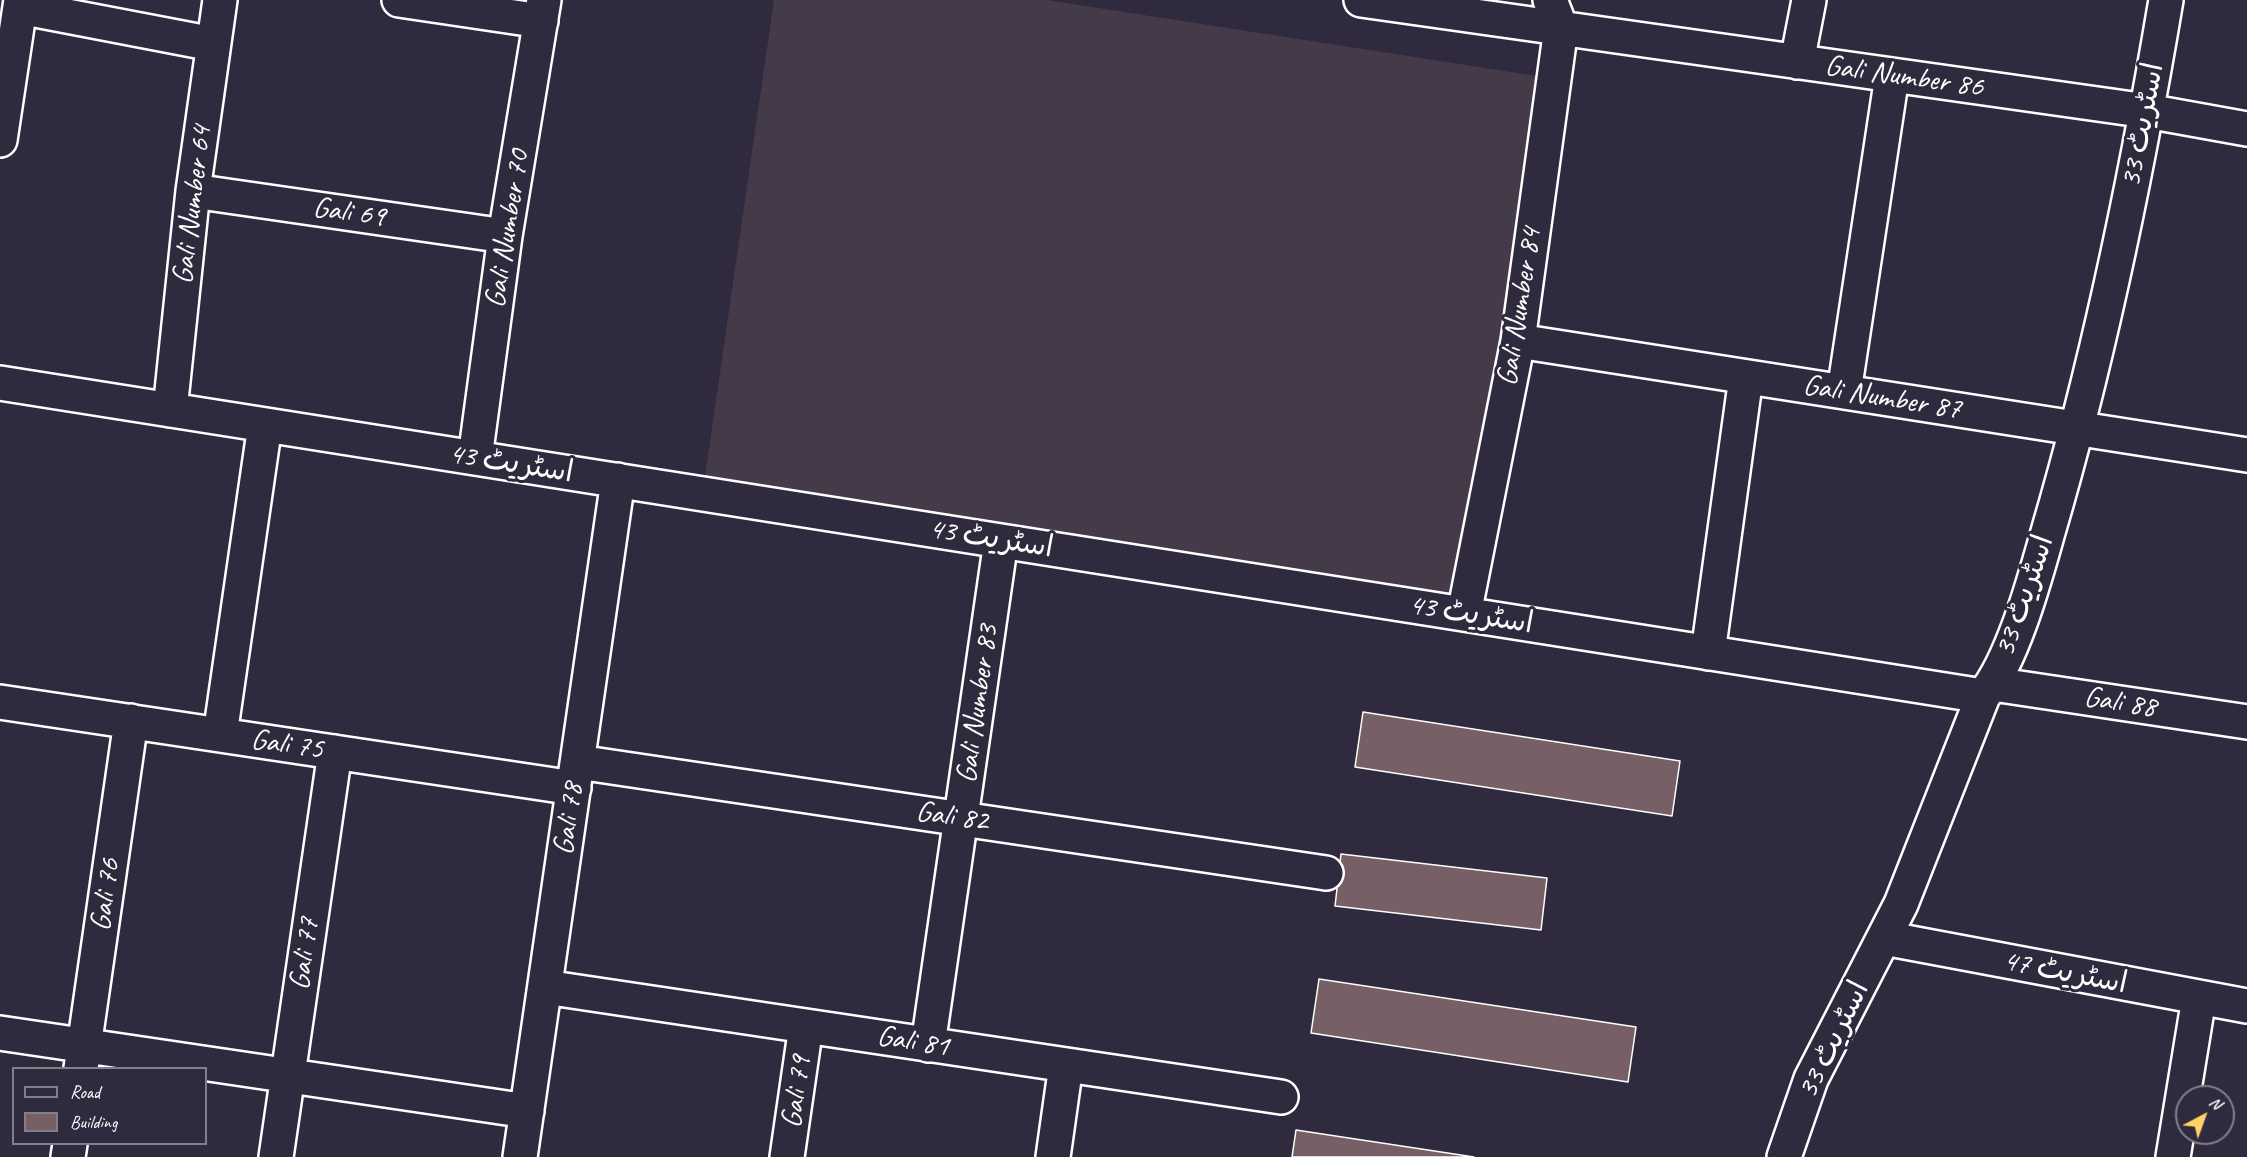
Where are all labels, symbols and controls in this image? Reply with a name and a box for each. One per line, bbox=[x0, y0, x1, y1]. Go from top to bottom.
street label: Gali Number 86 bbox=[1823, 48, 1985, 106]
street label: اسٹریٹ 33 bbox=[2113, 60, 2173, 190]
street label: Gali Number 64 bbox=[165, 124, 221, 286]
street label: Gali Number 70 bbox=[478, 147, 538, 311]
street label: Gali 69 bbox=[311, 190, 387, 236]
street label: Gali Number 84 bbox=[1490, 225, 1550, 389]
street label: Gali Number 87 bbox=[1800, 368, 1964, 428]
street label: اسٹریٹ 43 bbox=[446, 436, 576, 492]
street label: اسٹریٹ 43 bbox=[926, 511, 1056, 567]
street label: اسٹریٹ 33 bbox=[1988, 531, 2062, 661]
street label: اسٹریٹ 43 bbox=[1406, 587, 1536, 643]
street label: Gali Number 83 bbox=[949, 623, 1007, 785]
street label: Gali 88 bbox=[2081, 680, 2159, 726]
street label: Gali 75 bbox=[249, 722, 325, 768]
street label: Gali 78 bbox=[546, 781, 592, 857]
street label: Gali 82 bbox=[914, 794, 990, 840]
street label: Gali 76 bbox=[83, 857, 129, 933]
street label: Gali 77 bbox=[282, 916, 328, 992]
street label: اسٹریٹ 47 bbox=[2000, 943, 2130, 1003]
street label: اسٹریٹ 33 bbox=[1790, 976, 1878, 1104]
street label: Gali 81 bbox=[874, 1019, 952, 1065]
street label: Gali 79 bbox=[774, 1054, 820, 1130]
legend bbox=[12, 1067, 207, 1145]
text: Road bbox=[70, 1081, 100, 1103]
north arrow bbox=[2175, 1085, 2235, 1145]
text: N bbox=[2205, 1092, 2226, 1114]
text: Building bbox=[70, 1111, 117, 1133]

